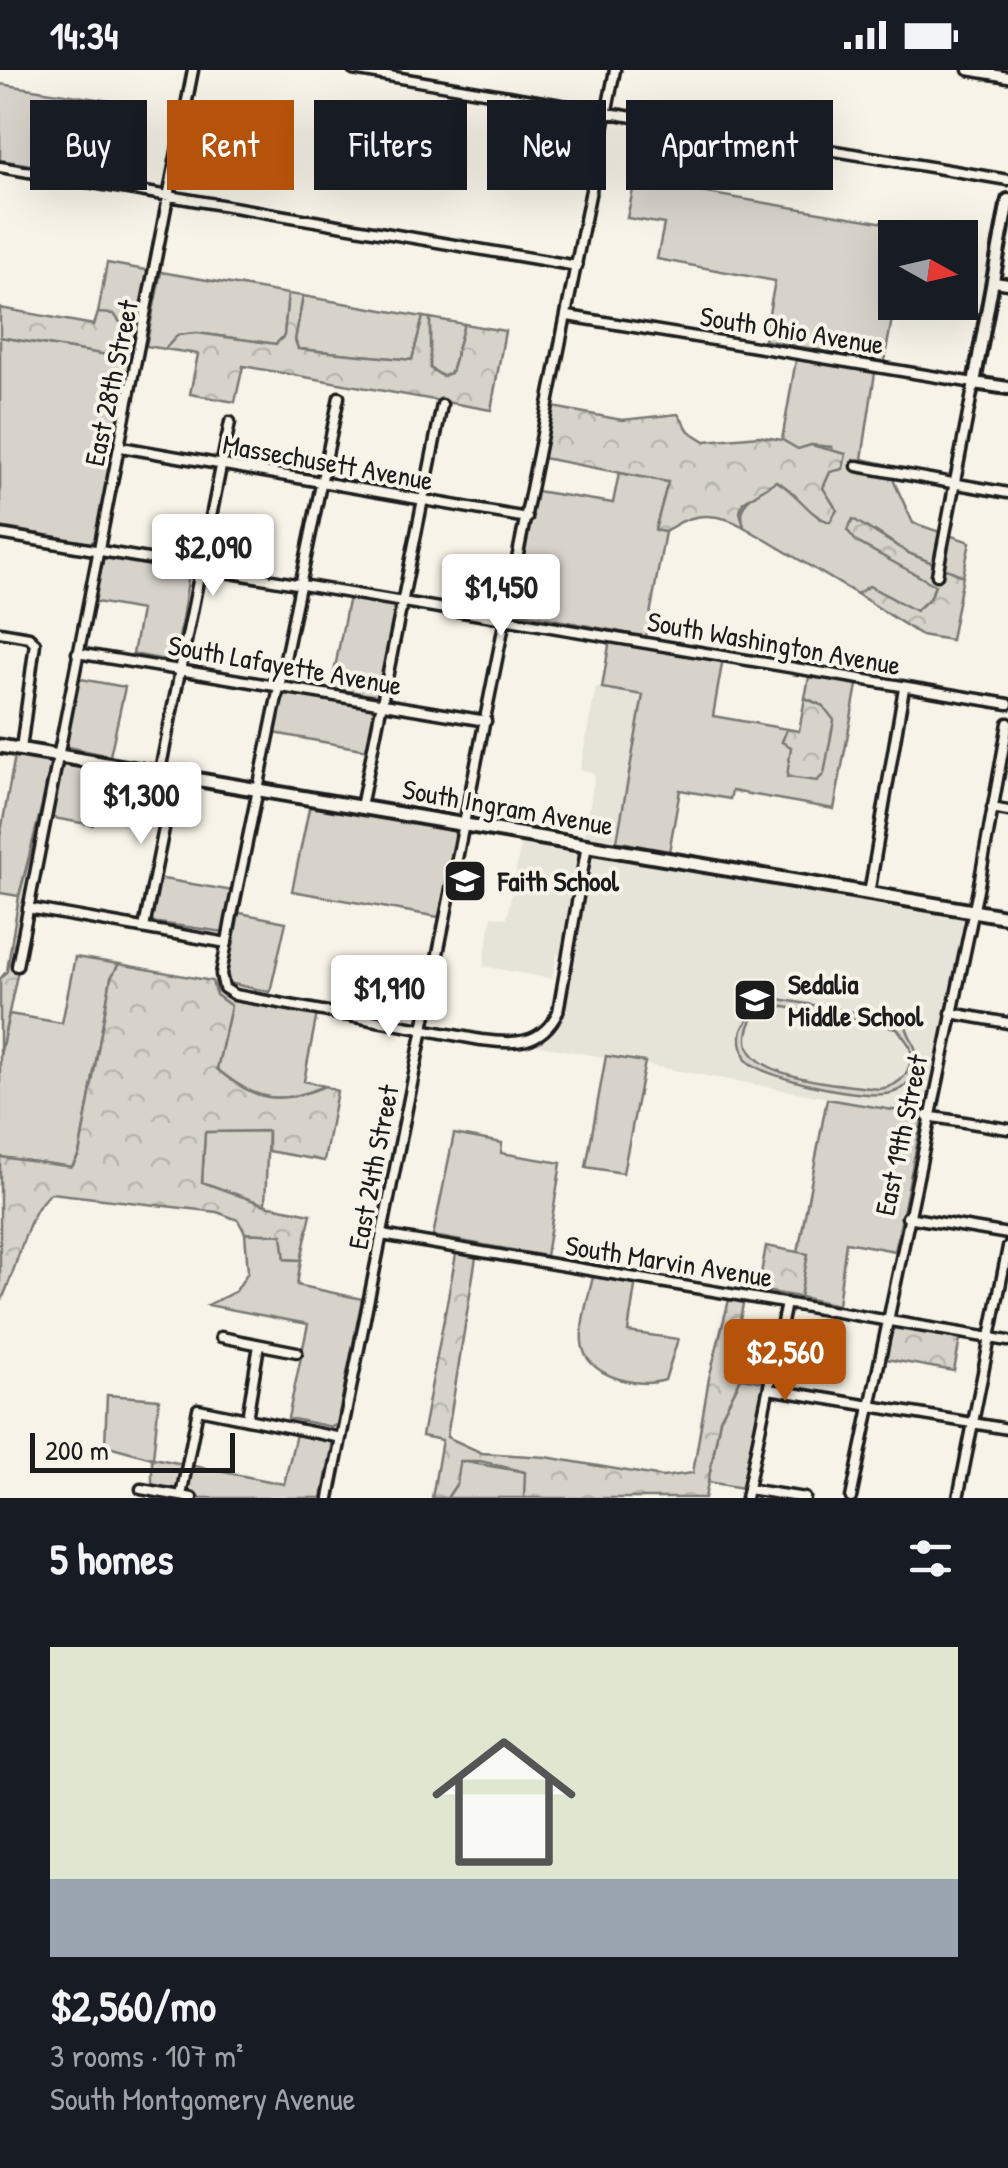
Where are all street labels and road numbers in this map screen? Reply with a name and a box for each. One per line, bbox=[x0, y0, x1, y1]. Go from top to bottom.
street label: East 28th Street bbox=[75, 296, 147, 469]
street label: South Ohio Avenue bbox=[697, 297, 887, 363]
street label: Massechusett Avenue bbox=[220, 425, 436, 499]
street label: South Washington Avenue bbox=[644, 602, 904, 684]
street label: South Lafayette Avenue bbox=[165, 626, 405, 704]
street label: South Ingram Avenue bbox=[400, 770, 616, 844]
street label: East 19th Street bbox=[865, 1051, 937, 1219]
street label: East 24th Street bbox=[338, 1081, 408, 1253]
street label: South Marvin Avenue bbox=[563, 1226, 775, 1296]

